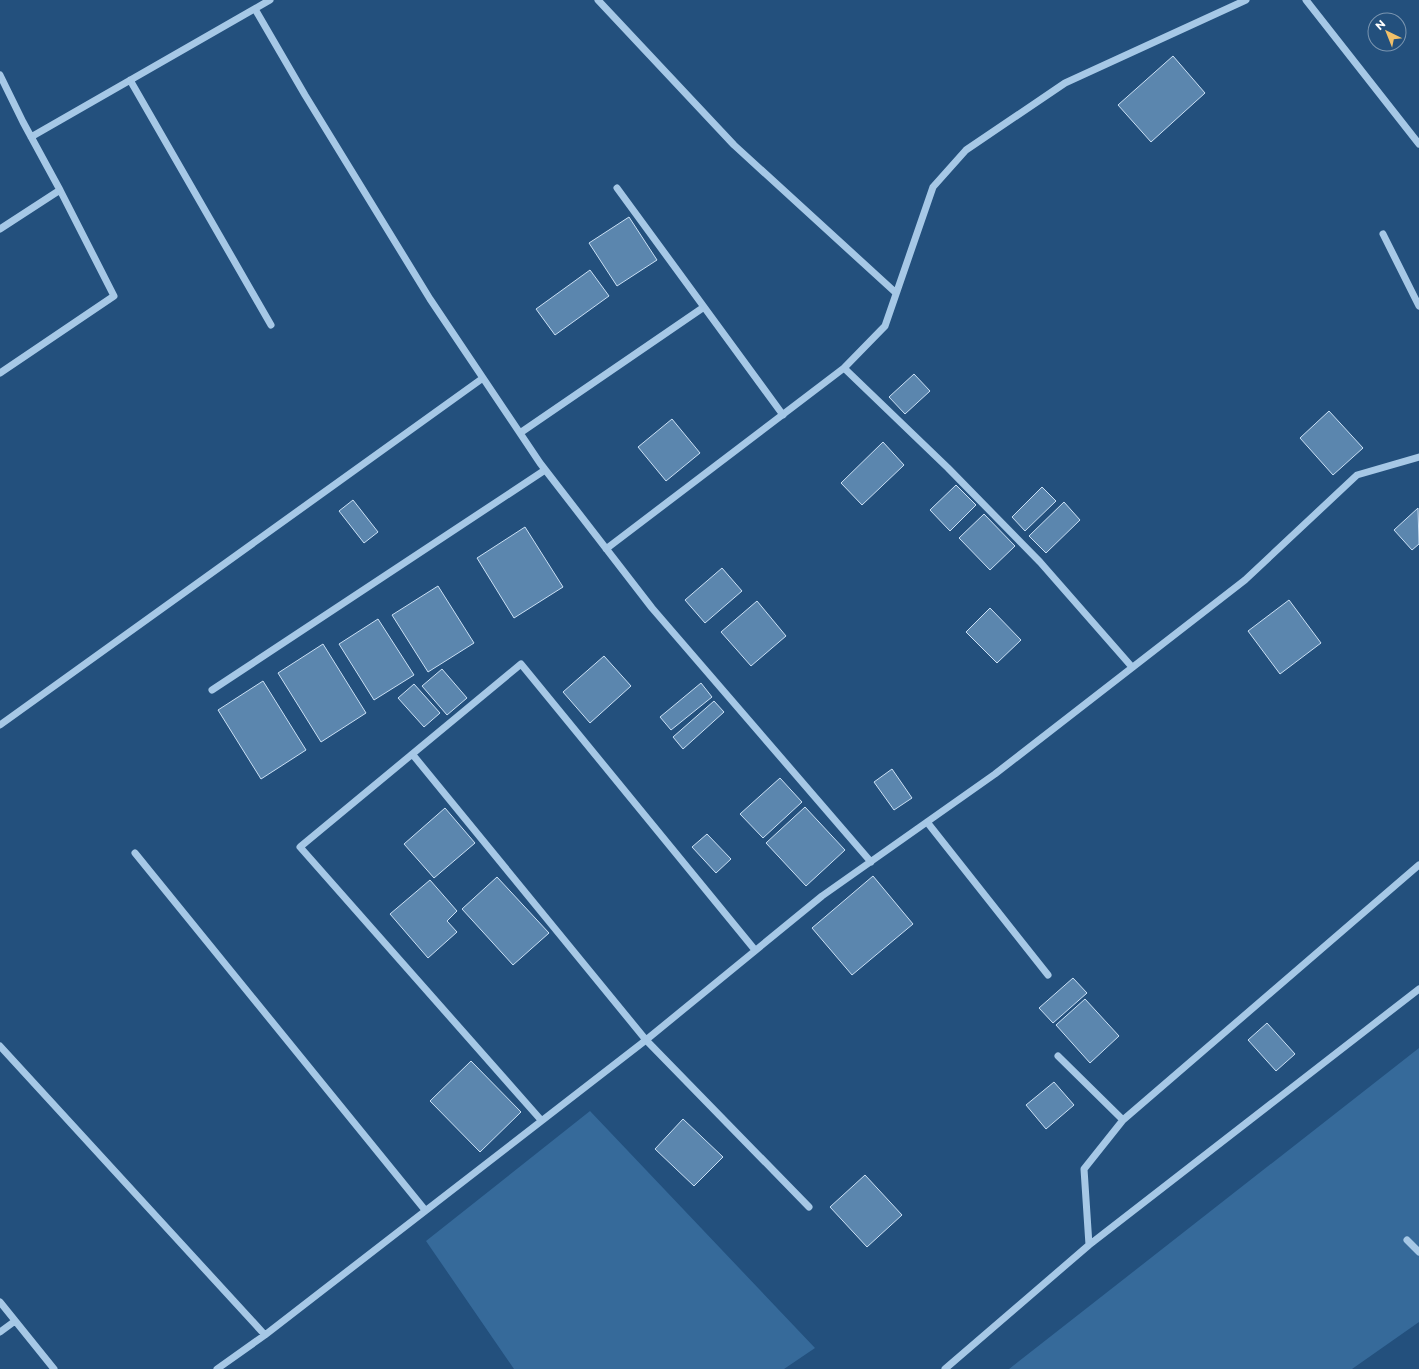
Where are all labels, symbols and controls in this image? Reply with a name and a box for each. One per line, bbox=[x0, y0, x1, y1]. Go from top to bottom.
north arrow bbox=[1367, 12, 1407, 52]
text: N bbox=[1372, 17, 1388, 33]

